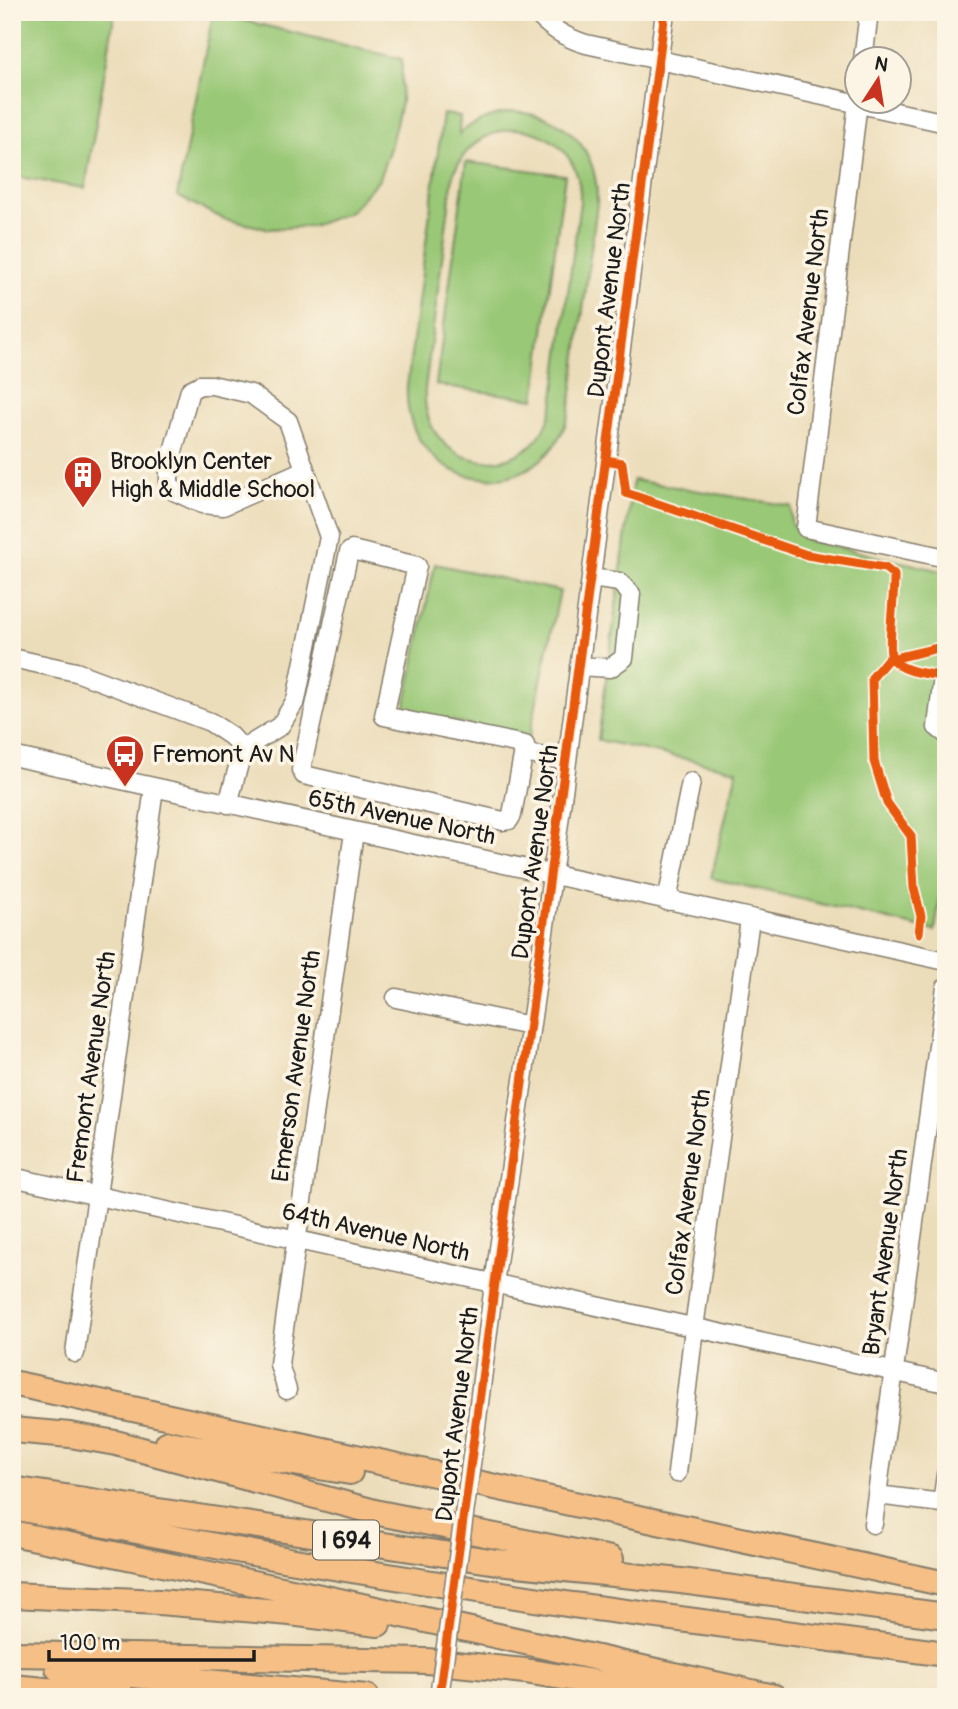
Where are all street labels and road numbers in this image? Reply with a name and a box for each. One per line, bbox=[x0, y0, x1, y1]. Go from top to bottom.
street label: Dupont Avenue North bbox=[582, 181, 637, 399]
street label: Colfax Avenue North bbox=[781, 207, 836, 417]
street label: Dupont Avenue North bbox=[506, 743, 565, 961]
street label: 65th Avenue North bbox=[306, 783, 498, 851]
street label: Emerson Avenue North bbox=[266, 948, 327, 1184]
street label: Fremont Avenue North bbox=[61, 949, 122, 1185]
street label: Colfax Avenue North bbox=[660, 1087, 717, 1297]
street label: Bryant Avenue North bbox=[857, 1147, 914, 1357]
street label: 64th Avenue North bbox=[279, 1197, 473, 1268]
street label: Dupont Avenue North bbox=[430, 1305, 485, 1523]
road number: I 694 bbox=[313, 1520, 379, 1560]

